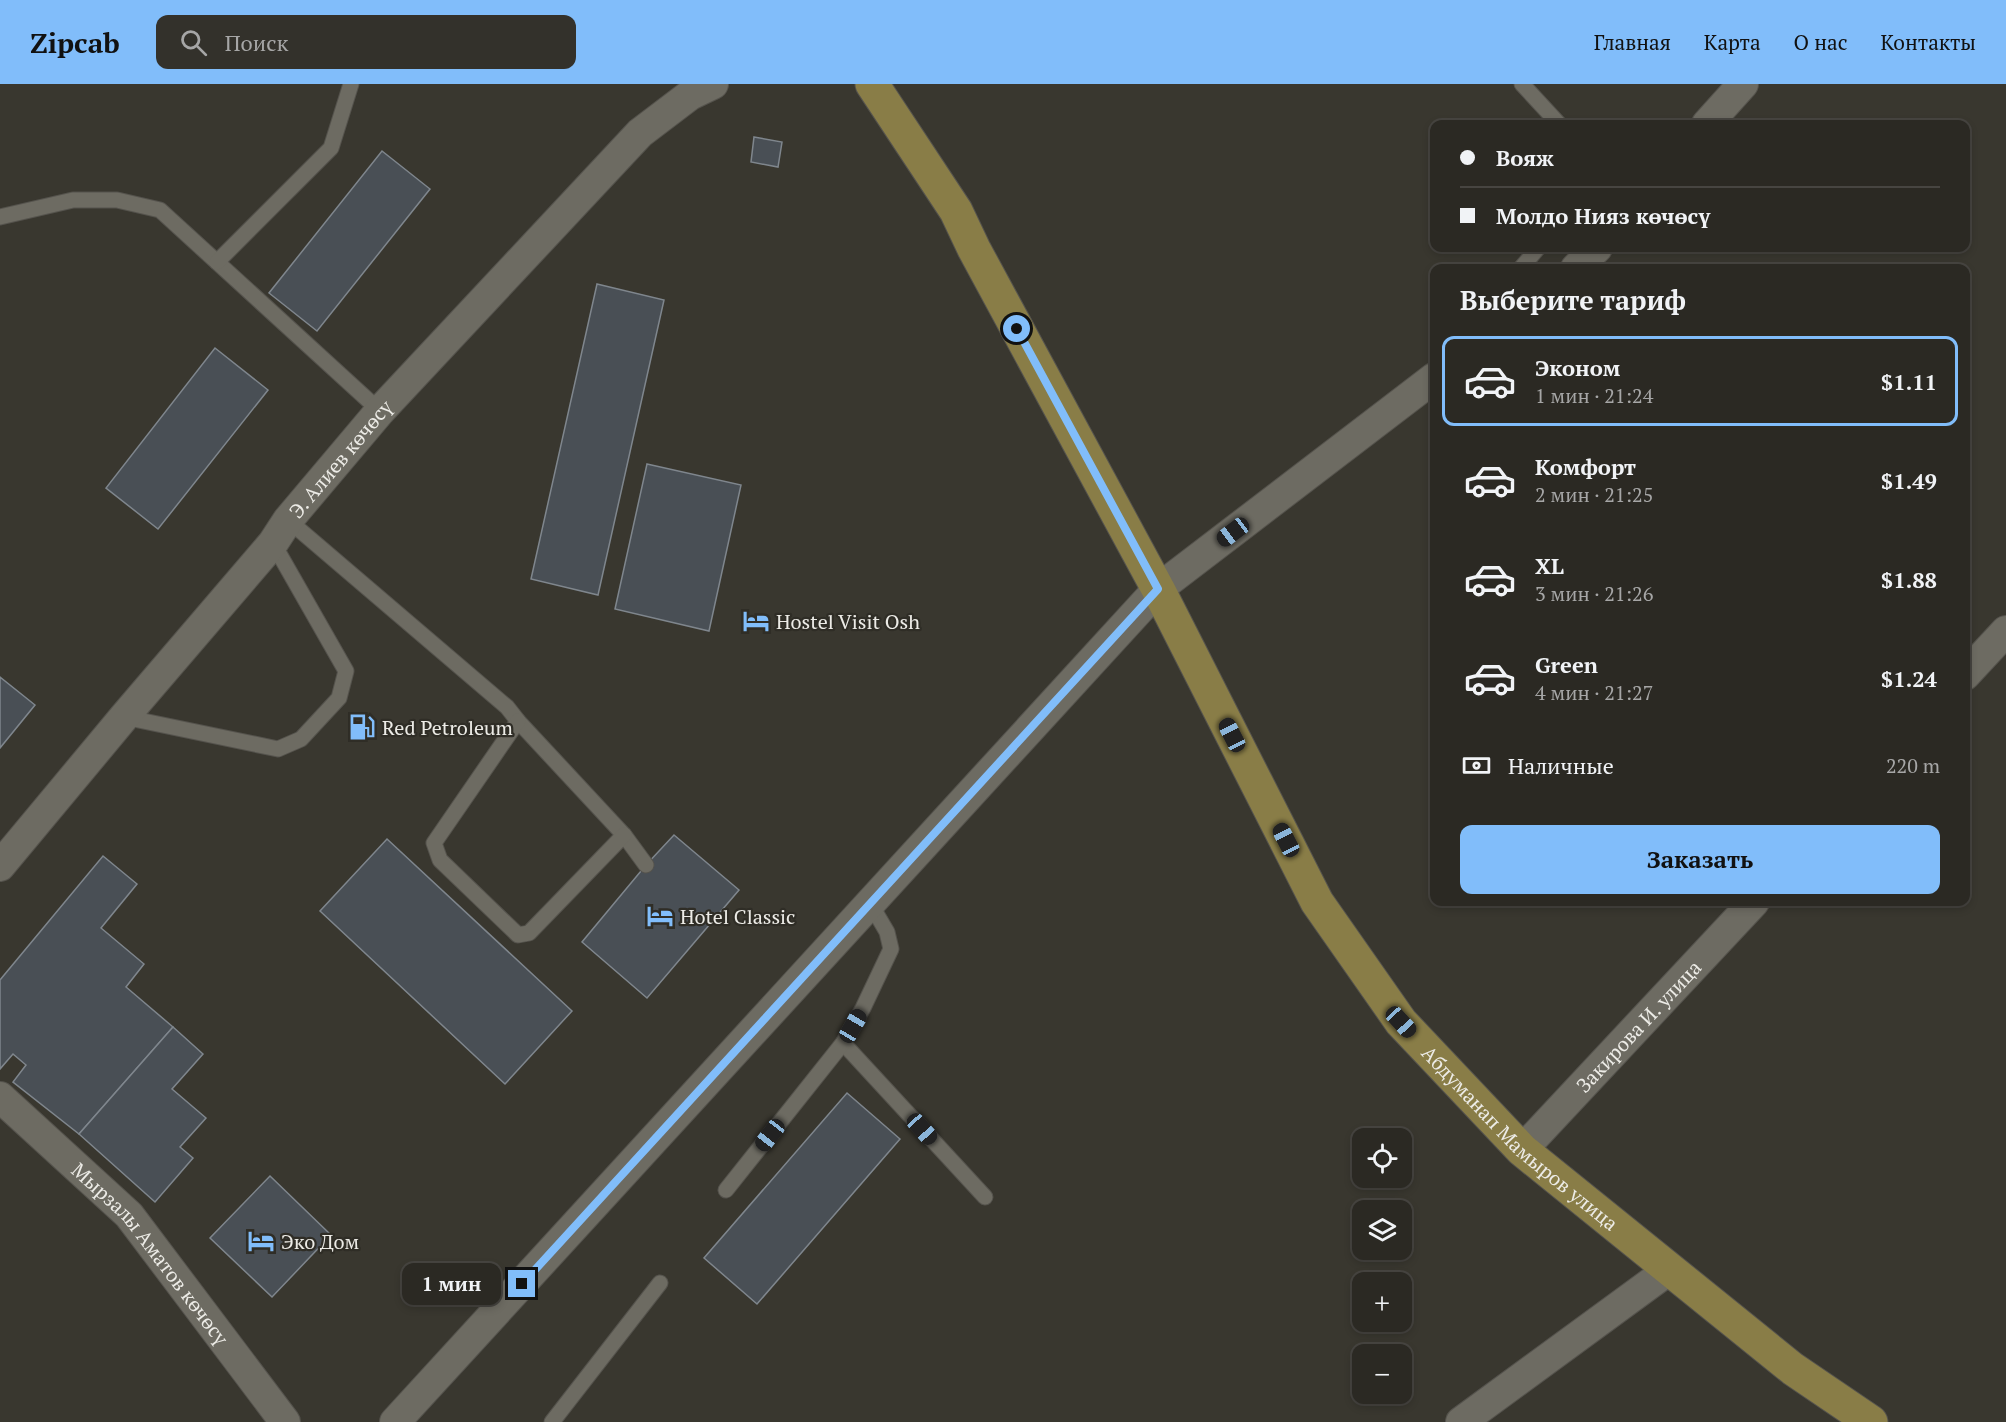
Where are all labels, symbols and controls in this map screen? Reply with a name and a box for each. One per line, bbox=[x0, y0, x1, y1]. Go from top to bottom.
search box bbox=[156, 15, 576, 69]
text: Zipcab bbox=[30, 24, 120, 61]
icon: search bbox=[177, 26, 210, 59]
text: Поиск bbox=[225, 28, 288, 57]
text: Главная bbox=[1594, 28, 1671, 56]
text: Карта bbox=[1704, 28, 1761, 56]
text: О нас bbox=[1794, 28, 1847, 56]
text: Контакты bbox=[1880, 28, 1976, 56]
text: Вояж bbox=[1496, 143, 1554, 172]
text: Молдо Нияз көчөсү bbox=[1496, 201, 1710, 230]
text: Выберите тариф bbox=[1460, 282, 1686, 318]
route start bbox=[1003, 315, 1030, 342]
text: Эконом bbox=[1535, 353, 1620, 382]
icon: car bbox=[1463, 354, 1517, 408]
text: $1.11 bbox=[1881, 367, 1937, 396]
text: 1 мин · 21:24 bbox=[1535, 382, 1653, 409]
street label: Э. Алиев көчөсү bbox=[282, 393, 398, 523]
text: Комфорт bbox=[1535, 452, 1636, 481]
icon: car bbox=[1463, 453, 1517, 507]
text: $1.49 bbox=[1881, 466, 1937, 495]
text: 2 мин · 21:25 bbox=[1535, 481, 1653, 508]
car bbox=[1213, 514, 1253, 550]
text: XL bbox=[1535, 551, 1564, 580]
icon: car bbox=[1463, 552, 1517, 606]
text: $1.88 bbox=[1881, 565, 1937, 594]
text: 3 мин · 21:26 bbox=[1535, 580, 1653, 607]
hotel icon: Hostel Visit Osh bbox=[741, 606, 771, 636]
place label: Hostel Visit Osh bbox=[776, 608, 920, 635]
text: Green bbox=[1535, 650, 1598, 679]
icon: car bbox=[1463, 651, 1517, 705]
text: $1.24 bbox=[1881, 664, 1937, 693]
text: 4 мин · 21:27 bbox=[1535, 679, 1653, 706]
fuel station icon: Red Petroleum bbox=[347, 712, 377, 742]
place label: Red Petroleum bbox=[382, 714, 513, 741]
car bbox=[1216, 715, 1248, 755]
icon: cash bbox=[1460, 749, 1493, 782]
text: Наличные bbox=[1508, 751, 1614, 780]
text: 220 m bbox=[1886, 752, 1940, 779]
car bbox=[1270, 820, 1302, 860]
button: Заказать bbox=[1460, 825, 1940, 894]
hotel icon: Hotel Classic bbox=[645, 901, 675, 931]
place label: Hotel Classic bbox=[680, 903, 795, 930]
street label: Закирова И. улица bbox=[1570, 954, 1707, 1098]
car bbox=[1382, 1003, 1420, 1041]
car bbox=[836, 1006, 870, 1046]
street label: Абдуманап Мамыров улица bbox=[1416, 1039, 1624, 1236]
car bbox=[903, 1110, 941, 1148]
car bbox=[752, 1115, 788, 1155]
map controls bbox=[1352, 1128, 1412, 1404]
button: locate bbox=[1352, 1128, 1412, 1188]
street label: Мырзалы Аматов көчөсү bbox=[66, 1156, 236, 1351]
button: layers bbox=[1352, 1200, 1412, 1260]
hotel icon: Эко Дом bbox=[246, 1226, 276, 1256]
place label: Эко Дом bbox=[281, 1228, 360, 1255]
callout: 1 мин bbox=[402, 1263, 501, 1305]
text: 1 мин bbox=[422, 1270, 481, 1297]
route end bbox=[508, 1270, 535, 1297]
button: + bbox=[1352, 1272, 1412, 1332]
button: − bbox=[1352, 1344, 1412, 1404]

